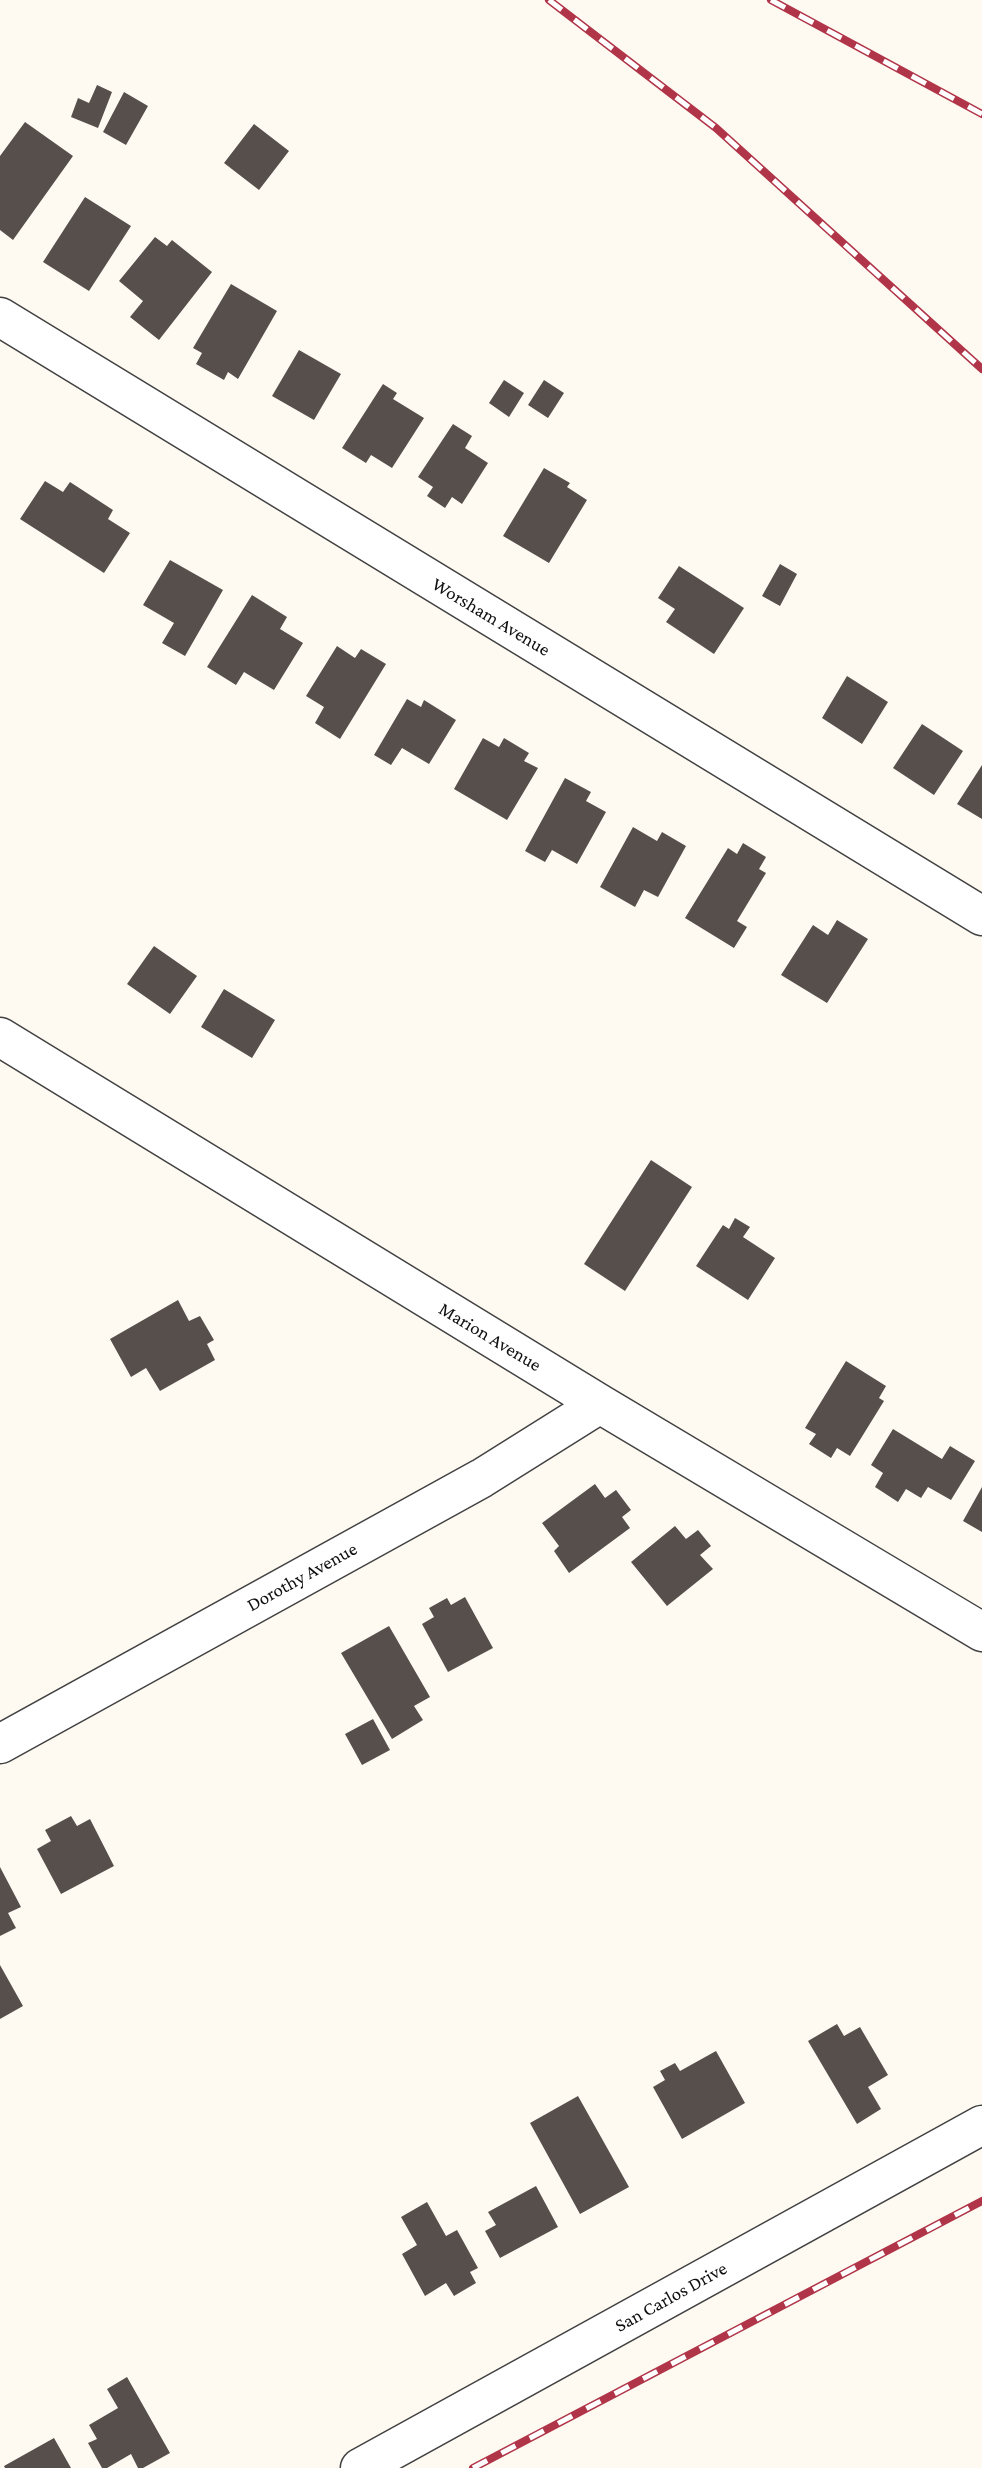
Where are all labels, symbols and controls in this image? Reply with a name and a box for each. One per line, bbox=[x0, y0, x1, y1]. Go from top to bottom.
street label: Worsham Avenue bbox=[428, 573, 554, 661]
street label: Marion Avenue bbox=[435, 1297, 545, 1377]
street label: Dorothy Avenue bbox=[243, 1537, 361, 1617]
street label: San Carlos Drive bbox=[611, 2257, 731, 2337]

